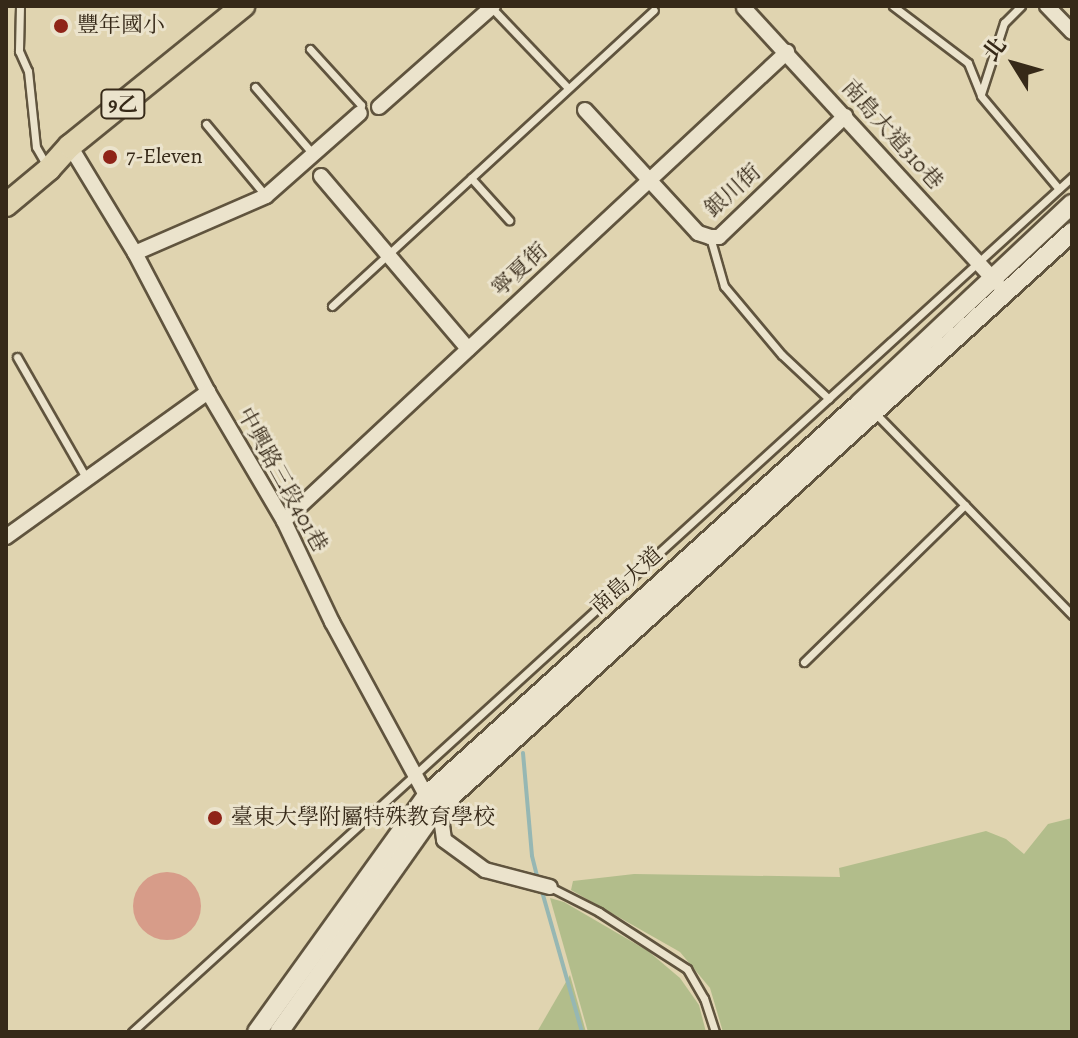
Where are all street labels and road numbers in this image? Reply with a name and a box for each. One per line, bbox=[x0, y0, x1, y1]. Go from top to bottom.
street label: 南島大道310巷 bbox=[836, 75, 948, 195]
road number: 9乙 bbox=[99, 88, 147, 120]
street label: 銀川街 bbox=[700, 159, 766, 223]
street label: 寧夏街 bbox=[487, 238, 553, 302]
street label: 中興路三段401巷 bbox=[231, 403, 333, 557]
street label: 南島大道 bbox=[585, 542, 669, 620]

